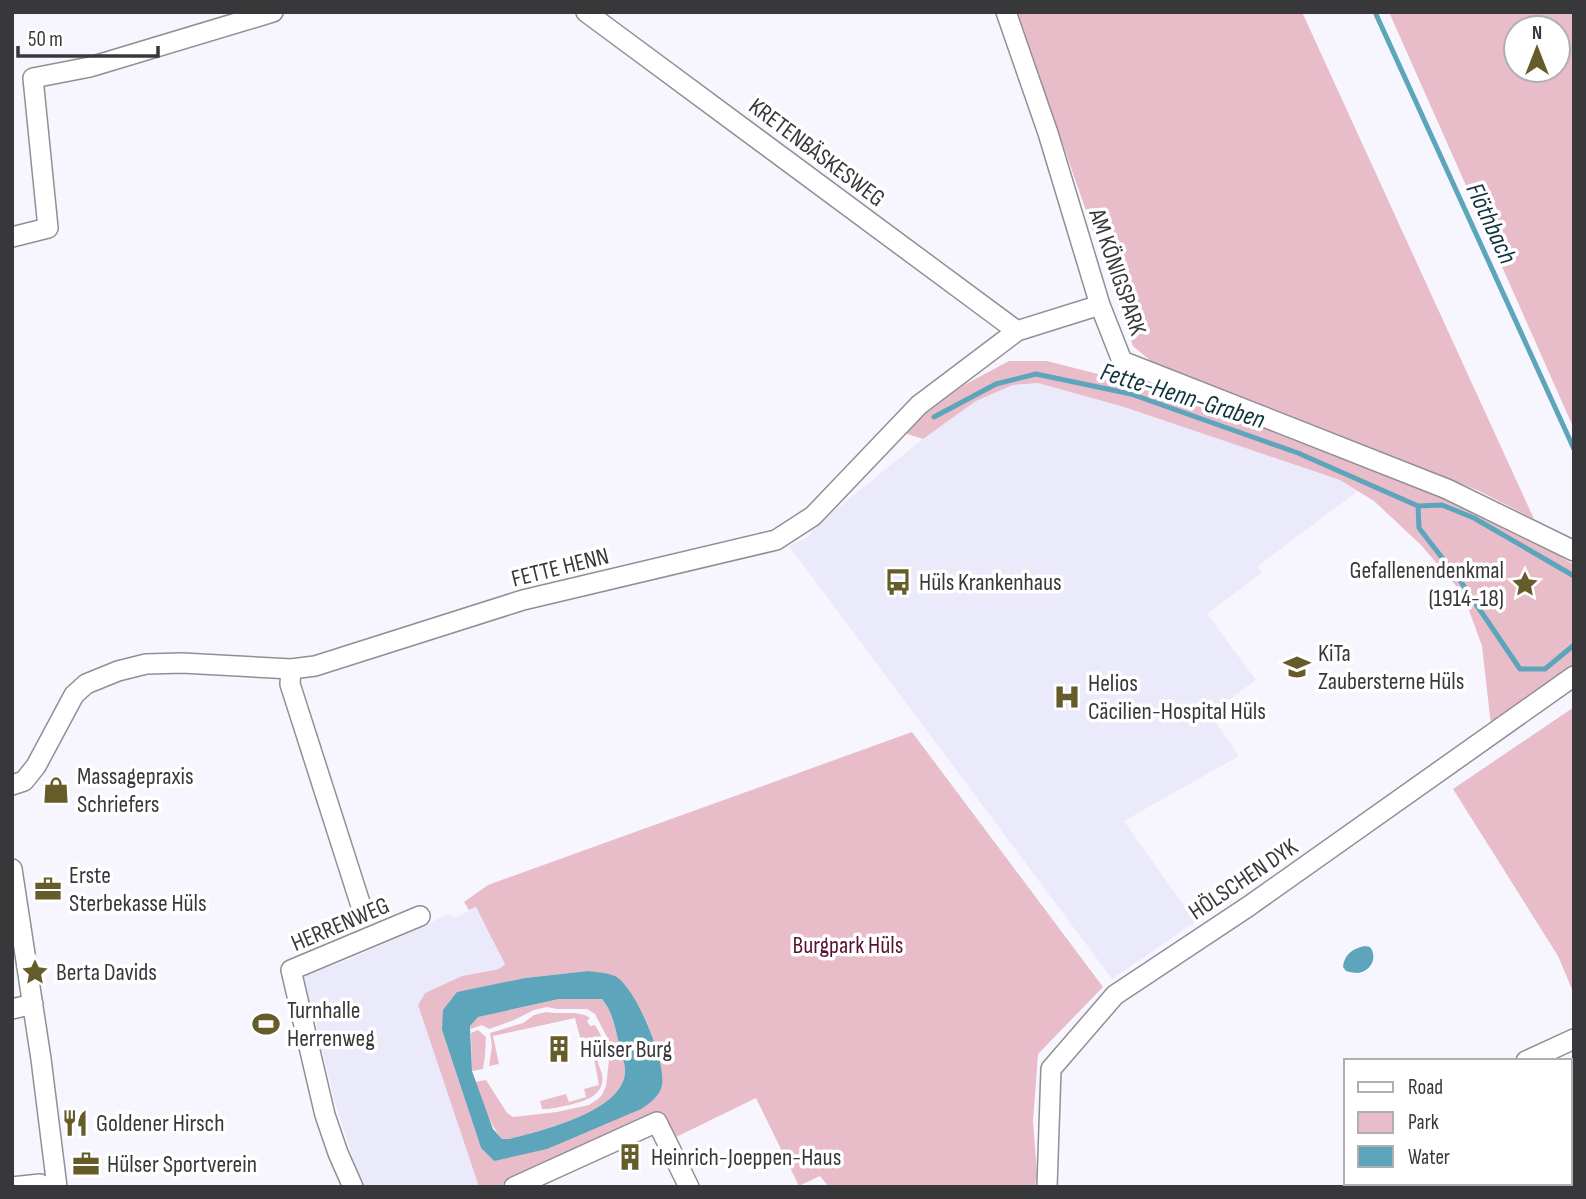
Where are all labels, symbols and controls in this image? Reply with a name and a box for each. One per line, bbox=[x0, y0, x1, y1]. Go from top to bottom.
scale bar bbox=[18, 14, 158, 58]
north arrow bbox=[1502, 14, 1572, 84]
text: N bbox=[1532, 22, 1542, 45]
text: 50 m bbox=[28, 27, 63, 52]
street label: KRETENBÄSKESWEG bbox=[743, 92, 890, 213]
water label: Flöthbach bbox=[1458, 178, 1523, 269]
street label: AM KÖNIGSPARK bbox=[1082, 204, 1153, 339]
water label: Fette-Henn-Graben bbox=[1097, 357, 1269, 436]
street label: FETTE HENN bbox=[508, 541, 612, 594]
place label: Gefallenendenkmal (1914-18) bbox=[1349, 556, 1504, 613]
bus stop icon: Hüls Krankenhaus bbox=[883, 567, 913, 597]
place label: Hüls Krankenhaus bbox=[919, 568, 1062, 597]
place icon: Gefallenendenkmal (1914-18) bbox=[1510, 569, 1540, 599]
place label: KiTa Zaubersterne Hüls bbox=[1318, 639, 1464, 696]
school or university icon: KiTa Zaubersterne Hüls bbox=[1282, 652, 1312, 682]
place label: Helios Cäcilien-Hospital Hüls bbox=[1088, 669, 1266, 726]
hospital icon: Helios Cäcilien-Hospital Hüls bbox=[1052, 682, 1082, 712]
place label: Massagepraxis Schriefers bbox=[77, 762, 194, 819]
shop icon: Massagepraxis Schriefers bbox=[41, 775, 71, 805]
street label: HÖLSCHEN DYK bbox=[1183, 832, 1303, 926]
place label: Erste Sterbekasse Hüls bbox=[69, 861, 207, 918]
office icon: Erste Sterbekasse Hüls bbox=[33, 874, 63, 904]
street label: HERRENWEG bbox=[287, 891, 394, 958]
park label: Burgpark Hüls bbox=[793, 931, 903, 960]
place icon: Berta Davids bbox=[20, 957, 50, 987]
place label: Berta Davids bbox=[56, 958, 157, 987]
place label: Turnhalle Herrenweg bbox=[287, 996, 375, 1053]
sports icon: Turnhalle Herrenweg bbox=[251, 1009, 281, 1039]
building icon: Hülser Burg bbox=[544, 1034, 574, 1064]
place label: Hülser Burg bbox=[580, 1035, 672, 1064]
legend bbox=[1344, 1059, 1572, 1185]
text: Road bbox=[1408, 1075, 1443, 1100]
restaurant icon: Goldener Hirsch bbox=[60, 1108, 90, 1138]
place label: Goldener Hirsch bbox=[96, 1109, 224, 1138]
text: Park bbox=[1408, 1110, 1439, 1135]
building icon: Heinrich-Joeppen-Haus bbox=[615, 1142, 645, 1172]
place label: Heinrich-Joeppen-Haus bbox=[651, 1143, 841, 1172]
text: Water bbox=[1408, 1145, 1450, 1170]
office icon: Hülser Sportverein bbox=[71, 1149, 101, 1179]
place label: Hülser Sportverein bbox=[107, 1150, 257, 1179]

